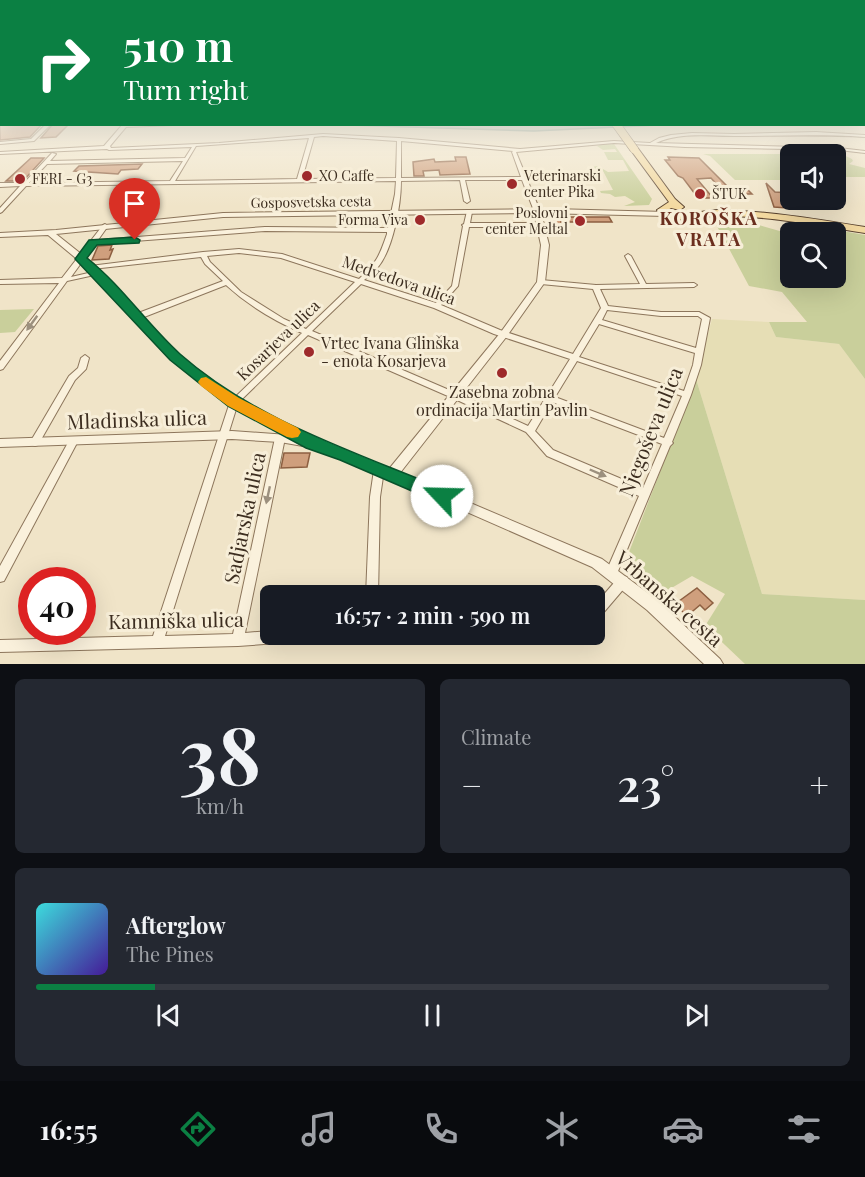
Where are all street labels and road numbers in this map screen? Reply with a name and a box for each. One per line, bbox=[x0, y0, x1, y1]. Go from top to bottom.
street label: Gosposvetska cesta bbox=[250, 191, 372, 212]
street label: Medvedova ulica bbox=[340, 250, 459, 309]
street label: Kosarjeva ulica bbox=[232, 295, 324, 385]
street label: Njegoševa ulica bbox=[611, 363, 688, 500]
street label: Mladinska ulica bbox=[67, 403, 207, 434]
street label: Sadjarska ulica bbox=[216, 449, 271, 586]
street label: Vrbanska cesta bbox=[610, 543, 729, 652]
street label: Kamniška ulica bbox=[108, 605, 244, 634]

